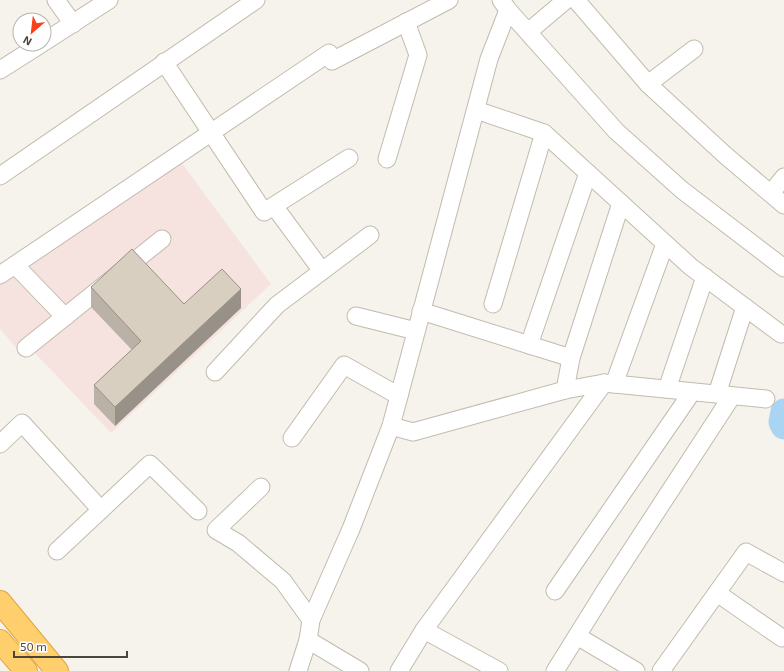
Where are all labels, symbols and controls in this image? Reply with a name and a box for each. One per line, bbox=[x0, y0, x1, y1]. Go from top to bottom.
north arrow bbox=[12, 12, 52, 52]
text: N bbox=[20, 34, 34, 49]
scale bar bbox=[14, 633, 127, 659]
text: 50 m bbox=[20, 639, 47, 653]

